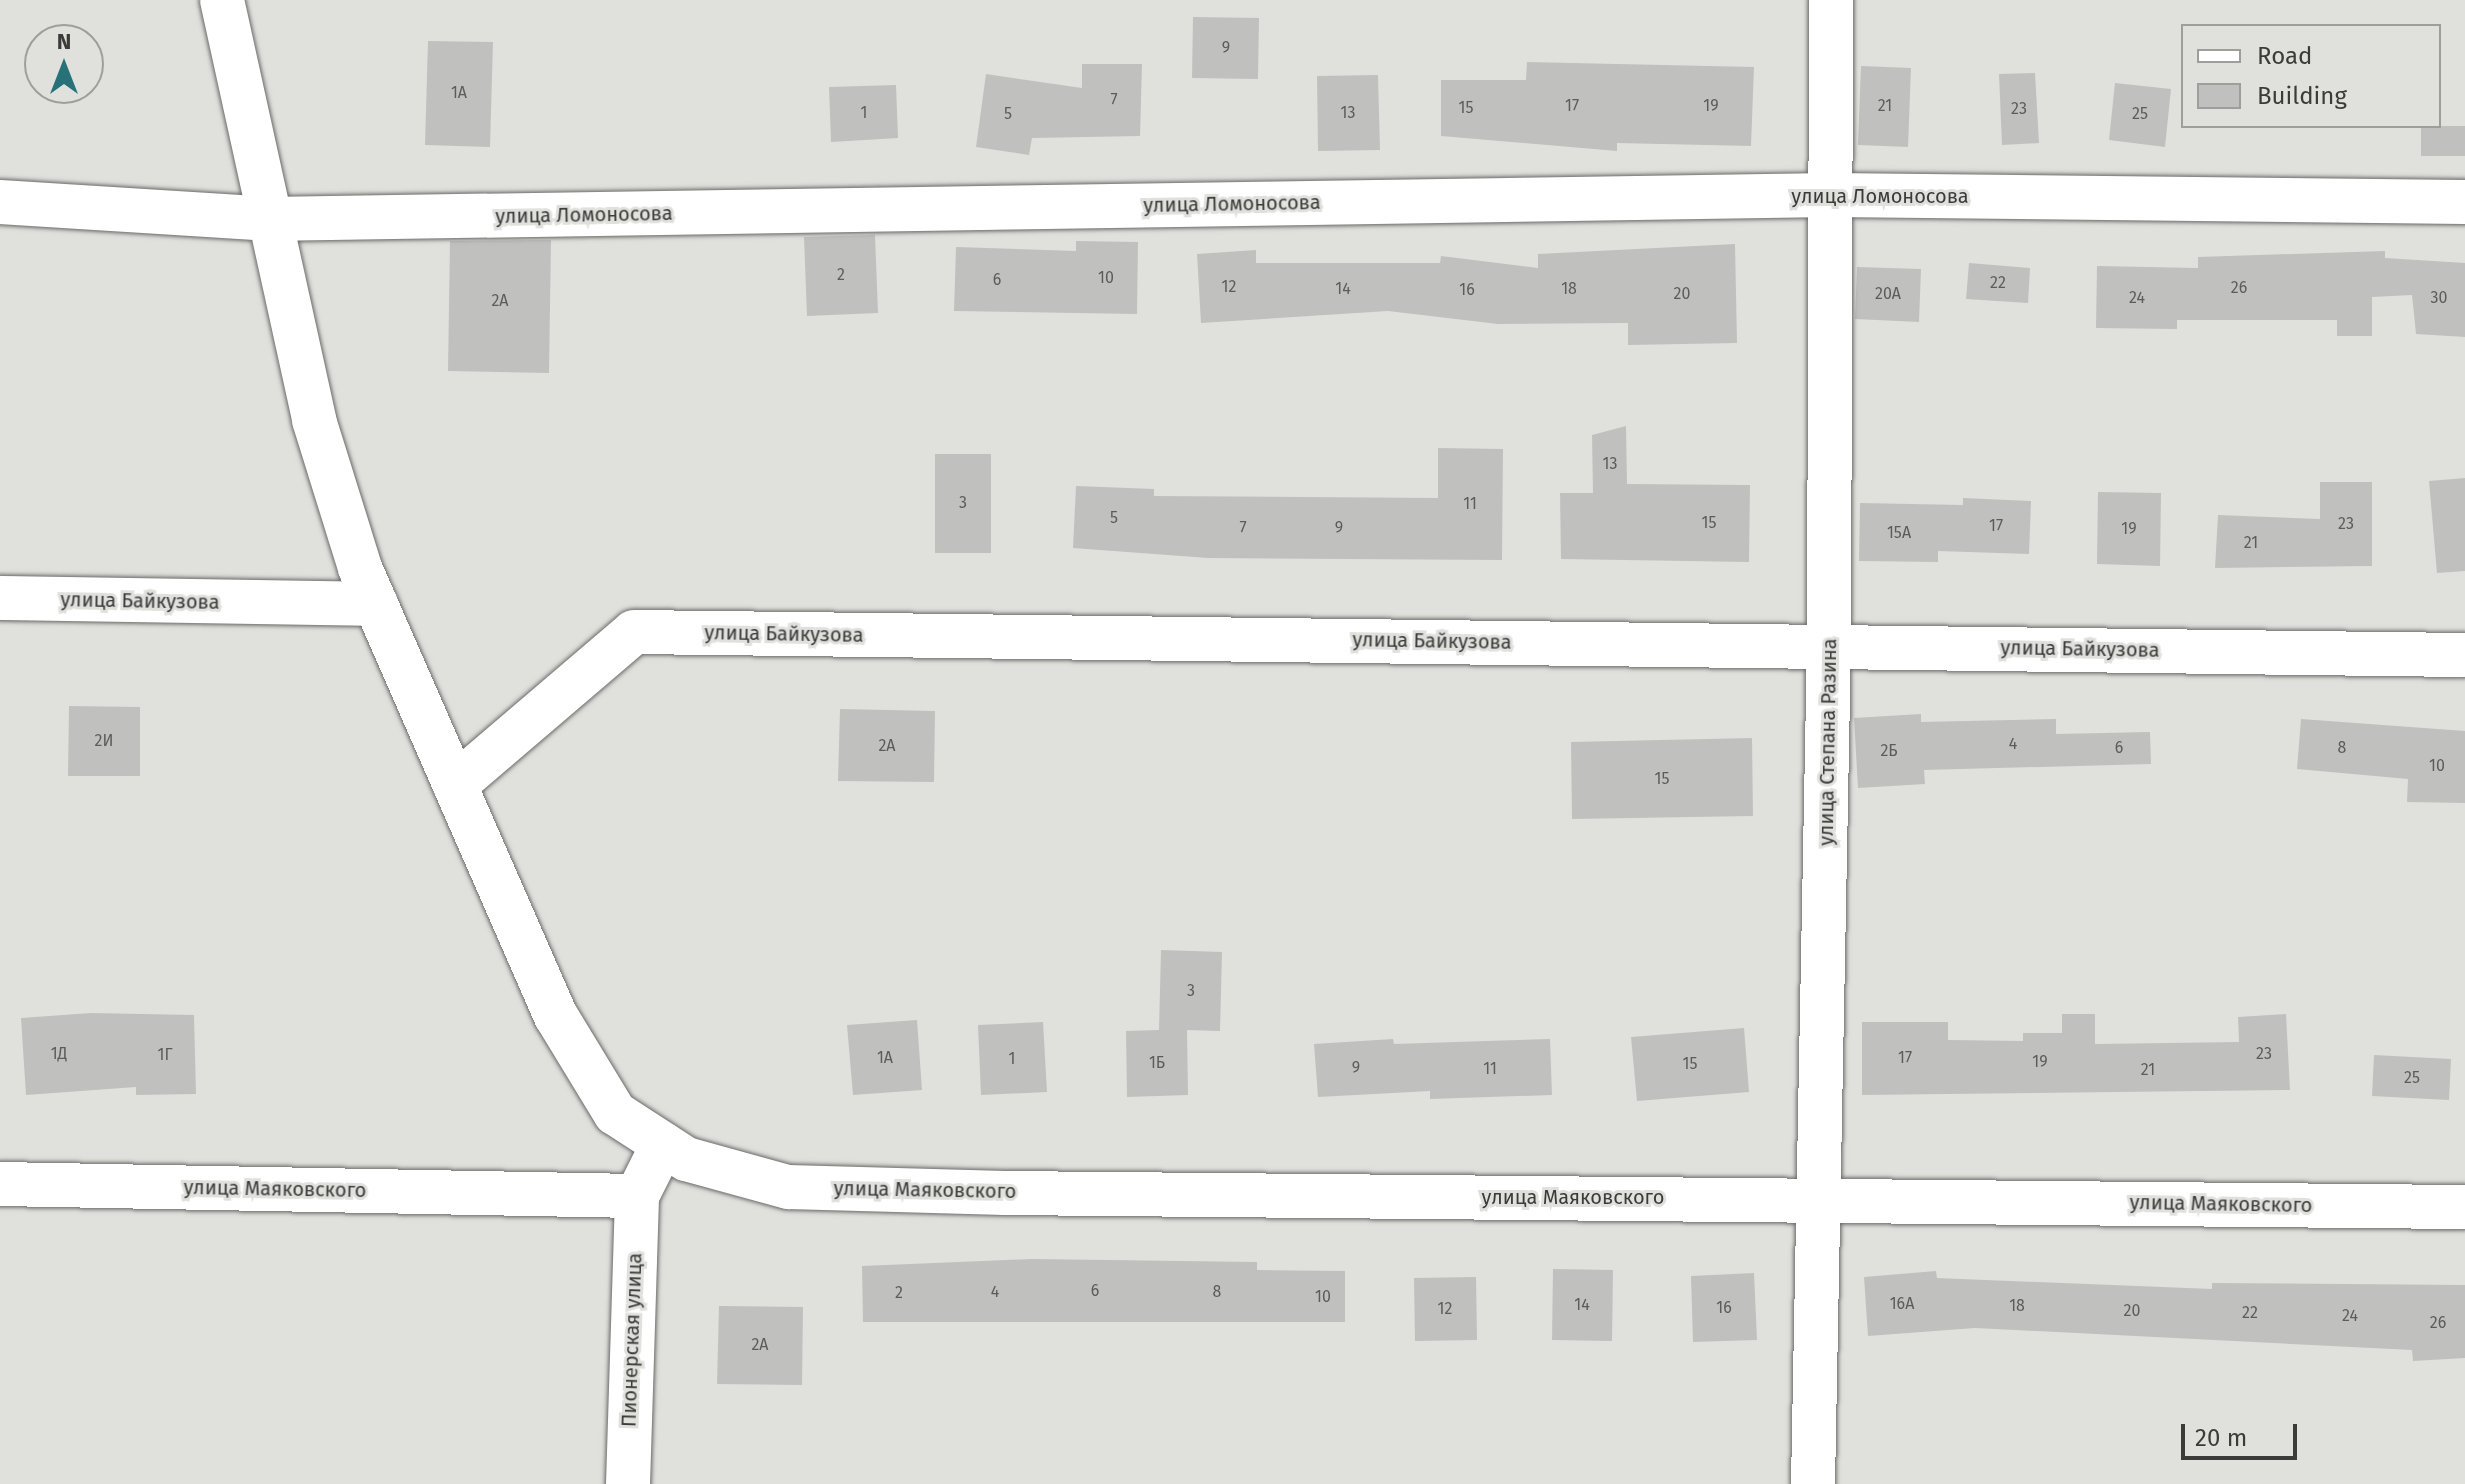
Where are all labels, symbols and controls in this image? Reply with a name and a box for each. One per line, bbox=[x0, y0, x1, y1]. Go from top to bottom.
north arrow bbox=[24, 24, 104, 104]
legend bbox=[2181, 24, 2441, 128]
text: N bbox=[57, 28, 71, 55]
house number: 9 bbox=[1222, 38, 1230, 58]
text: Road bbox=[2257, 42, 2312, 70]
text: Building bbox=[2257, 82, 2347, 110]
house number: 1А bbox=[451, 83, 467, 103]
house number: 7 bbox=[1110, 90, 1118, 110]
house number: 17 bbox=[1565, 96, 1579, 116]
house number: 19 bbox=[1703, 96, 1719, 116]
house number: 21 bbox=[1878, 96, 1892, 116]
house number: 15 bbox=[1459, 98, 1473, 118]
house number: 23 bbox=[2011, 99, 2027, 119]
house number: 1 bbox=[861, 103, 867, 123]
house number: 13 bbox=[1341, 103, 1355, 123]
house number: 5 bbox=[1004, 104, 1012, 124]
house number: 25 bbox=[2132, 104, 2148, 124]
street label: улица Ломоносова bbox=[1791, 184, 1969, 208]
street label: улица Ломоносова bbox=[1143, 190, 1321, 218]
street label: улица Ломоносова bbox=[495, 201, 673, 229]
house number: 2 bbox=[837, 265, 845, 285]
house number: 10 bbox=[1098, 268, 1114, 288]
house number: 6 bbox=[993, 270, 1001, 290]
house number: 22 bbox=[1990, 273, 2006, 293]
house number: 12 bbox=[1222, 277, 1236, 297]
house number: 26 bbox=[2231, 278, 2247, 298]
house number: 14 bbox=[1335, 279, 1351, 299]
house number: 18 bbox=[1561, 279, 1577, 299]
house number: 16 bbox=[1459, 280, 1475, 300]
house number: 20 bbox=[1674, 284, 1690, 304]
house number: 20А bbox=[1875, 284, 1901, 304]
house number: 24 bbox=[2129, 288, 2145, 308]
house number: 30 bbox=[2431, 288, 2447, 308]
house number: 2А bbox=[491, 291, 509, 311]
house number: 13 bbox=[1603, 454, 1617, 474]
house number: 3 bbox=[959, 493, 967, 513]
house number: 11 bbox=[1463, 494, 1477, 514]
house number: 5 bbox=[1110, 508, 1118, 528]
house number: 15 bbox=[1702, 513, 1716, 533]
house number: 23 bbox=[2338, 514, 2354, 534]
house number: 17 bbox=[1989, 516, 2003, 536]
house number: 7 bbox=[1239, 518, 1247, 538]
house number: 9 bbox=[1335, 518, 1343, 538]
house number: 19 bbox=[2121, 519, 2137, 539]
house number: 15А bbox=[1887, 523, 1911, 543]
house number: 21 bbox=[2244, 533, 2258, 553]
street label: улица Байкузова bbox=[60, 588, 220, 614]
street label: улица Байкузова bbox=[704, 621, 864, 647]
street label: улица Байкузова bbox=[1352, 628, 1512, 654]
street label: улица Байкузова bbox=[2000, 636, 2160, 662]
street label: улица Степана Разина bbox=[1814, 638, 1842, 846]
house number: 2И bbox=[95, 731, 113, 751]
house number: 4 bbox=[2009, 734, 2017, 754]
house number: 2А bbox=[878, 736, 896, 756]
house number: 6 bbox=[2115, 738, 2123, 758]
house number: 8 bbox=[2338, 738, 2346, 758]
house number: 2Б bbox=[1880, 741, 1898, 761]
house number: 10 bbox=[2429, 756, 2445, 776]
house number: 15 bbox=[1655, 769, 1669, 789]
house number: 3 bbox=[1187, 981, 1195, 1001]
house number: 1Д bbox=[51, 1044, 67, 1064]
house number: 23 bbox=[2256, 1044, 2272, 1064]
house number: 1Г bbox=[157, 1045, 173, 1065]
house number: 1А bbox=[877, 1048, 893, 1068]
house number: 17 bbox=[1898, 1048, 1912, 1068]
house number: 1 bbox=[1009, 1049, 1015, 1069]
house number: 19 bbox=[2032, 1052, 2048, 1072]
house number: 1Б bbox=[1149, 1053, 1165, 1073]
house number: 15 bbox=[1683, 1054, 1697, 1074]
house number: 9 bbox=[1352, 1058, 1360, 1078]
house number: 11 bbox=[1483, 1059, 1497, 1079]
house number: 21 bbox=[2141, 1060, 2155, 1080]
house number: 25 bbox=[2404, 1068, 2420, 1088]
street label: улица Маяковского bbox=[183, 1175, 367, 1203]
street label: улица Маяковского bbox=[833, 1176, 1017, 1204]
street label: улица Маяковского bbox=[1482, 1185, 1664, 1209]
street label: улица Маяковского bbox=[2129, 1190, 2313, 1218]
street label: Пионерская улица bbox=[617, 1252, 647, 1428]
house number: 6 bbox=[1091, 1281, 1099, 1301]
house number: 4 bbox=[991, 1282, 999, 1302]
house number: 8 bbox=[1213, 1282, 1221, 1302]
house number: 2 bbox=[895, 1283, 903, 1303]
house number: 10 bbox=[1315, 1287, 1331, 1307]
house number: 16А bbox=[1890, 1294, 1914, 1314]
house number: 14 bbox=[1574, 1295, 1590, 1315]
house number: 18 bbox=[2009, 1296, 2025, 1316]
house number: 16 bbox=[1716, 1298, 1732, 1318]
house number: 12 bbox=[1438, 1299, 1452, 1319]
house number: 20 bbox=[2124, 1301, 2140, 1321]
house number: 22 bbox=[2242, 1303, 2258, 1323]
house number: 24 bbox=[2342, 1306, 2358, 1326]
house number: 26 bbox=[2430, 1313, 2446, 1333]
house number: 2А bbox=[751, 1335, 769, 1355]
scale bar bbox=[2185, 1408, 2301, 1458]
text: 20 m bbox=[2195, 1424, 2247, 1452]

